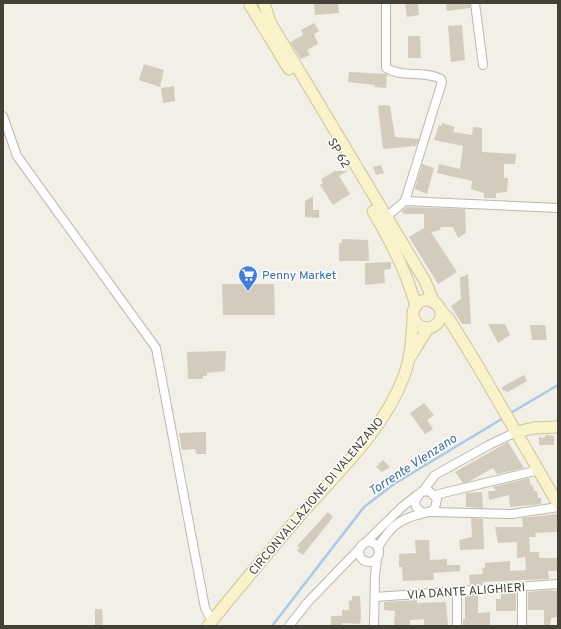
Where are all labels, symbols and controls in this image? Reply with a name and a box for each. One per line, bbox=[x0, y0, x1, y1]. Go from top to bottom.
street label: SP 62 bbox=[323, 136, 353, 171]
supermarket icon: Penny Market bbox=[237, 264, 259, 292]
place label: Penny Market bbox=[262, 268, 336, 284]
street label: CIRCONVALLAZIONE DI VALENZANO bbox=[246, 414, 388, 579]
water label: Torrente Vlenzano bbox=[366, 431, 460, 500]
street label: VIA DANTE ALIGHIERI bbox=[406, 580, 526, 604]

